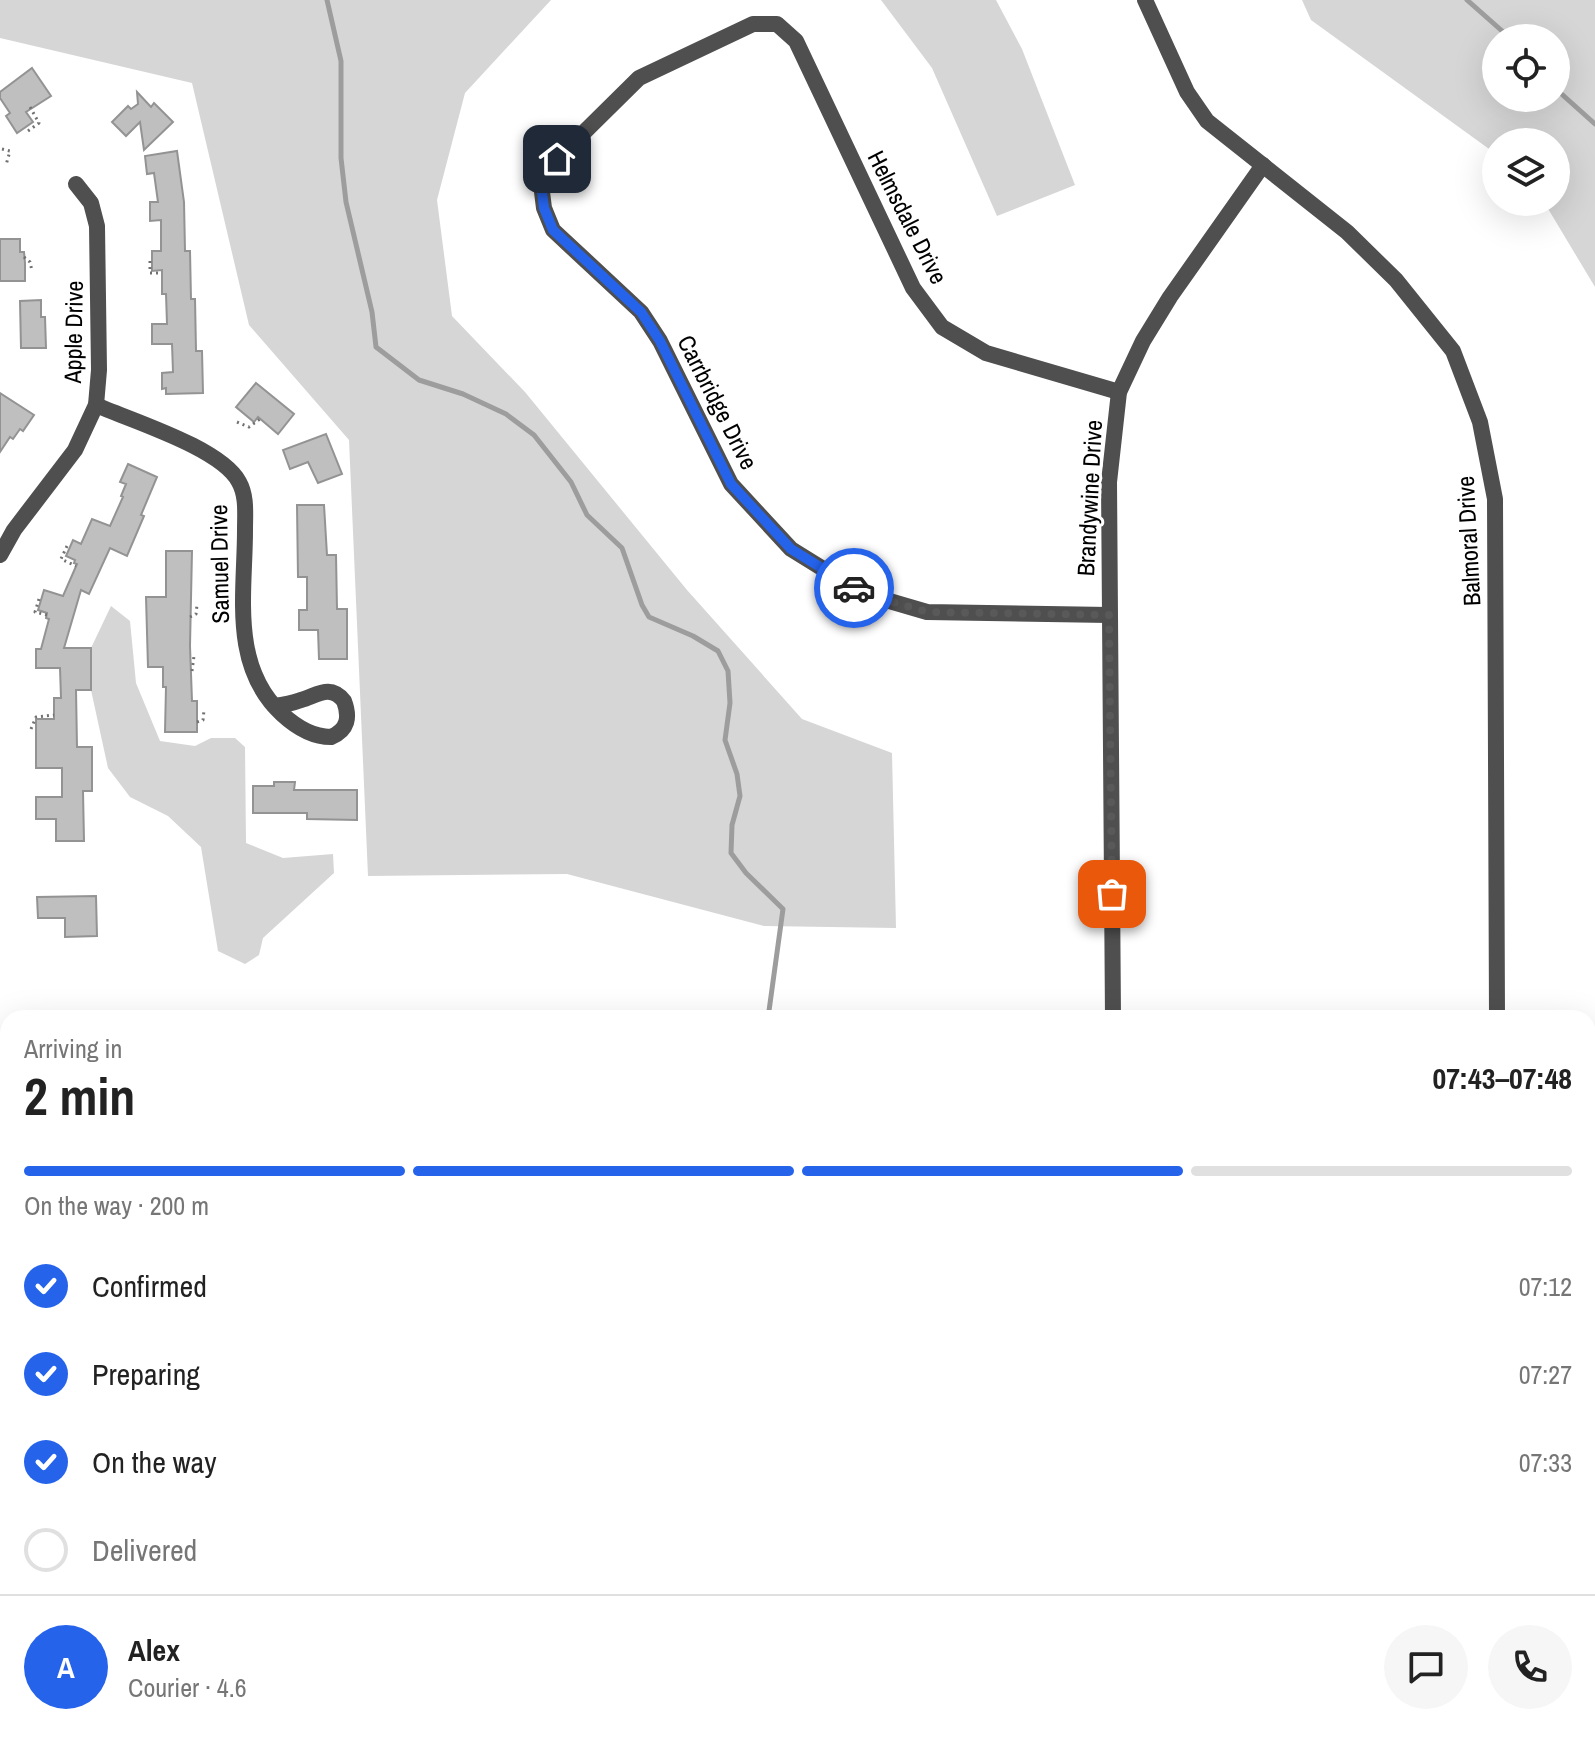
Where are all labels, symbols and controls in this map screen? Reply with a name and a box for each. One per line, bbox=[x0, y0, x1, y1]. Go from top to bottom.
map controls bbox=[1482, 24, 1570, 216]
button: locate bbox=[1482, 24, 1570, 112]
pin bbox=[523, 125, 591, 193]
button: layers bbox=[1482, 128, 1570, 216]
icon: home bbox=[535, 137, 579, 181]
street label: Helmsdale Drive bbox=[861, 145, 955, 289]
street label: Apple Drive bbox=[56, 280, 90, 385]
street label: Carrbridge Drive bbox=[670, 329, 766, 475]
street label: Brandywine Drive bbox=[1069, 419, 1109, 577]
street label: Balmoral Drive bbox=[1449, 475, 1487, 607]
street label: Samuel Drive bbox=[202, 504, 236, 624]
courier bbox=[814, 548, 894, 628]
icon: car bbox=[832, 566, 876, 610]
pin bbox=[1078, 860, 1146, 928]
icon: bag bbox=[1090, 872, 1134, 916]
text: Arriving in bbox=[24, 1031, 122, 1066]
text: 07:43–07:48 bbox=[1433, 1058, 1572, 1098]
text: 2 min bbox=[24, 1061, 135, 1131]
text: On the way · 200 m bbox=[24, 1188, 209, 1223]
icon: check bbox=[24, 1264, 68, 1308]
text: Confirmed bbox=[92, 1266, 207, 1306]
text: 07:12 bbox=[1519, 1269, 1572, 1304]
icon: check bbox=[24, 1352, 68, 1396]
text: Preparing bbox=[92, 1354, 200, 1394]
text: 07:27 bbox=[1519, 1357, 1572, 1392]
icon: check bbox=[24, 1440, 68, 1484]
text: On the way bbox=[92, 1442, 216, 1482]
text: 07:33 bbox=[1519, 1445, 1572, 1480]
text: Delivered bbox=[92, 1530, 197, 1570]
button: chat bbox=[1384, 1625, 1468, 1709]
button: phone bbox=[1488, 1625, 1572, 1709]
text: Alex bbox=[128, 1630, 180, 1670]
text: A bbox=[57, 1647, 75, 1687]
text: Courier · 4.6 bbox=[128, 1670, 247, 1705]

